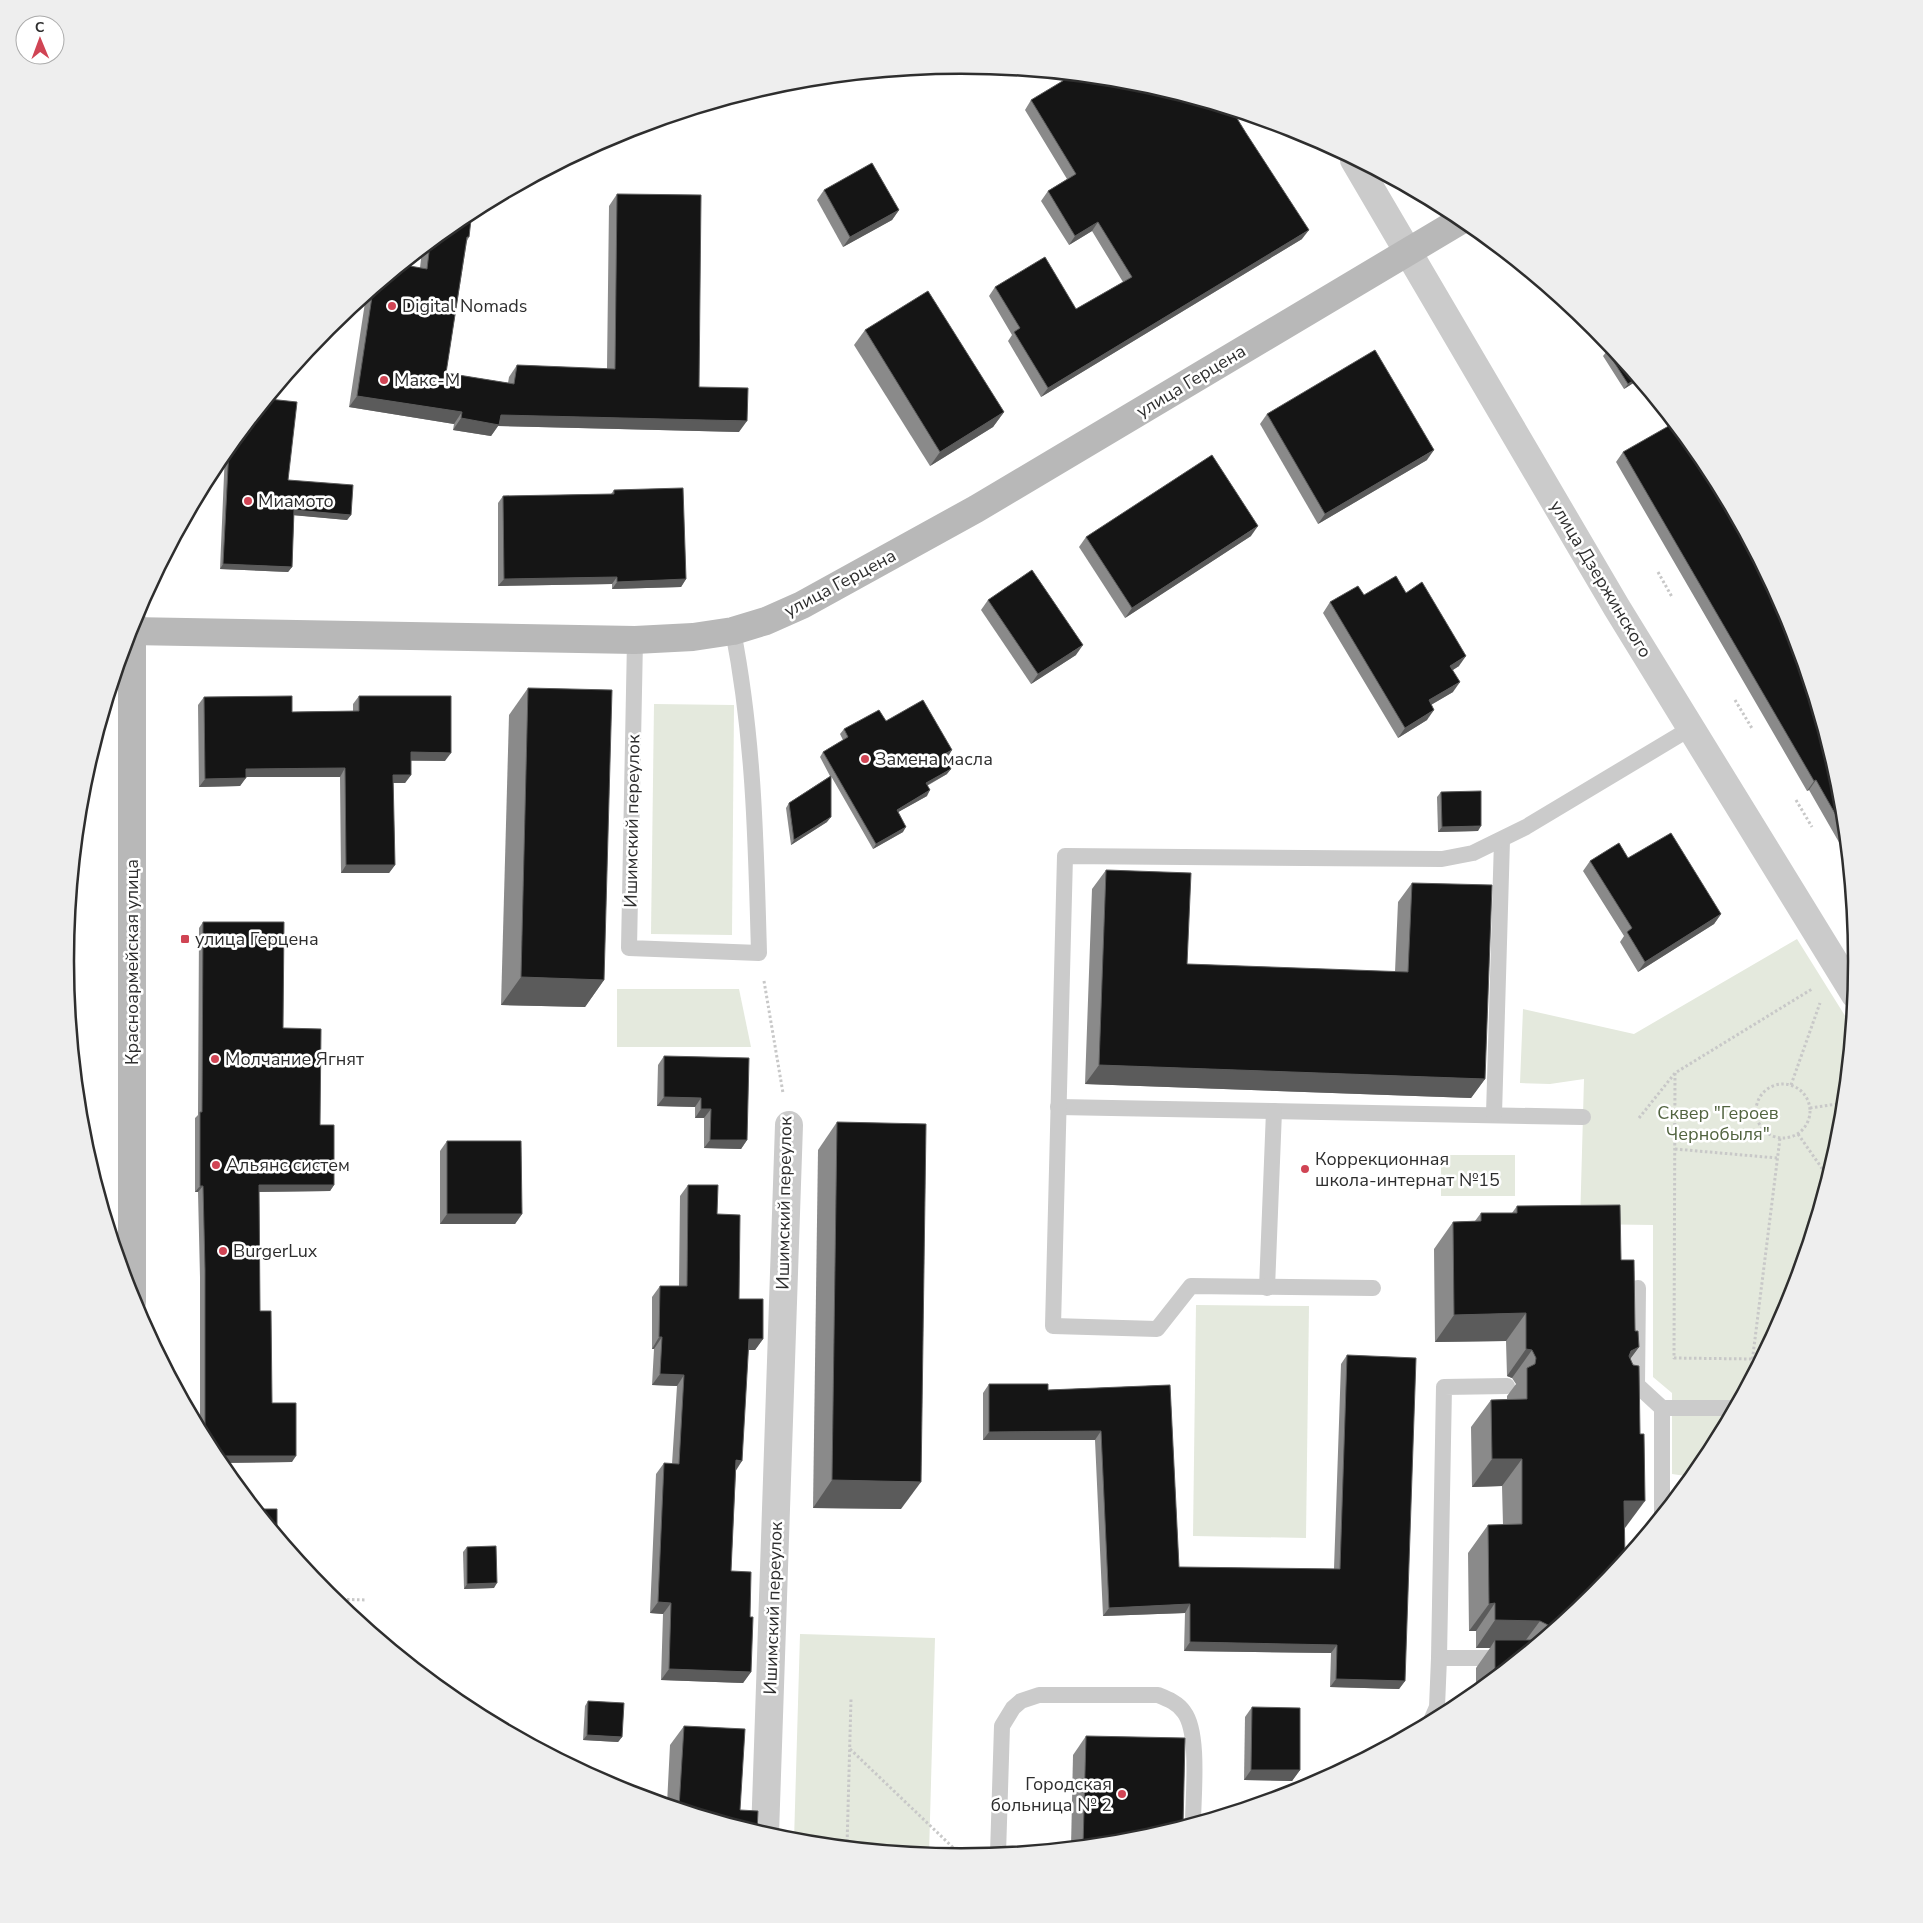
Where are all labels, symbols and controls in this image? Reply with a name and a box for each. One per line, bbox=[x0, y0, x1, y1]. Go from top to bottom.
north arrow bbox=[15, 15, 65, 65]
text: С bbox=[35, 18, 45, 37]
place label: Digital Nomads bbox=[402, 294, 527, 318]
marker: Digital Nomads bbox=[386, 300, 398, 312]
street label: улица Герцена bbox=[1132, 339, 1250, 423]
place label: Макс-М bbox=[394, 368, 460, 392]
marker: Макс-М bbox=[378, 374, 390, 386]
place label: Миамото bbox=[258, 489, 334, 513]
marker: Миамото bbox=[242, 495, 254, 507]
street label: улица Дзержинского bbox=[1544, 496, 1658, 662]
street label: улица Герцена bbox=[780, 543, 900, 623]
street label: Ишимский переулок bbox=[618, 734, 646, 908]
place label: Замена масла bbox=[875, 747, 993, 771]
marker: Замена масла bbox=[859, 753, 871, 765]
street label: Красноармейская улица bbox=[120, 859, 144, 1065]
place label: улица Герцена bbox=[195, 927, 319, 951]
marker: улица Герцена bbox=[179, 933, 191, 945]
place label: Молчание Ягнят bbox=[225, 1047, 364, 1071]
marker: Молчание Ягнят bbox=[209, 1053, 221, 1065]
park label: Сквер "Героев Чернобыля" bbox=[1657, 1101, 1779, 1146]
street label: Ишимский переулок bbox=[770, 1116, 798, 1290]
place label: Коррекционная школа-интернат №15 bbox=[1315, 1147, 1500, 1192]
place label: Альянс систем bbox=[226, 1153, 350, 1177]
marker: Альянс систем bbox=[210, 1159, 222, 1171]
marker: Коррекционная школа-интернат №15 bbox=[1299, 1163, 1311, 1175]
place label: BurgerLux bbox=[233, 1239, 318, 1263]
marker: BurgerLux bbox=[217, 1245, 229, 1257]
street label: Ишимский переулок bbox=[758, 1521, 788, 1695]
place label: Городская больница № 2 bbox=[991, 1772, 1112, 1817]
marker: Городская больница № 2 bbox=[1116, 1788, 1128, 1800]

